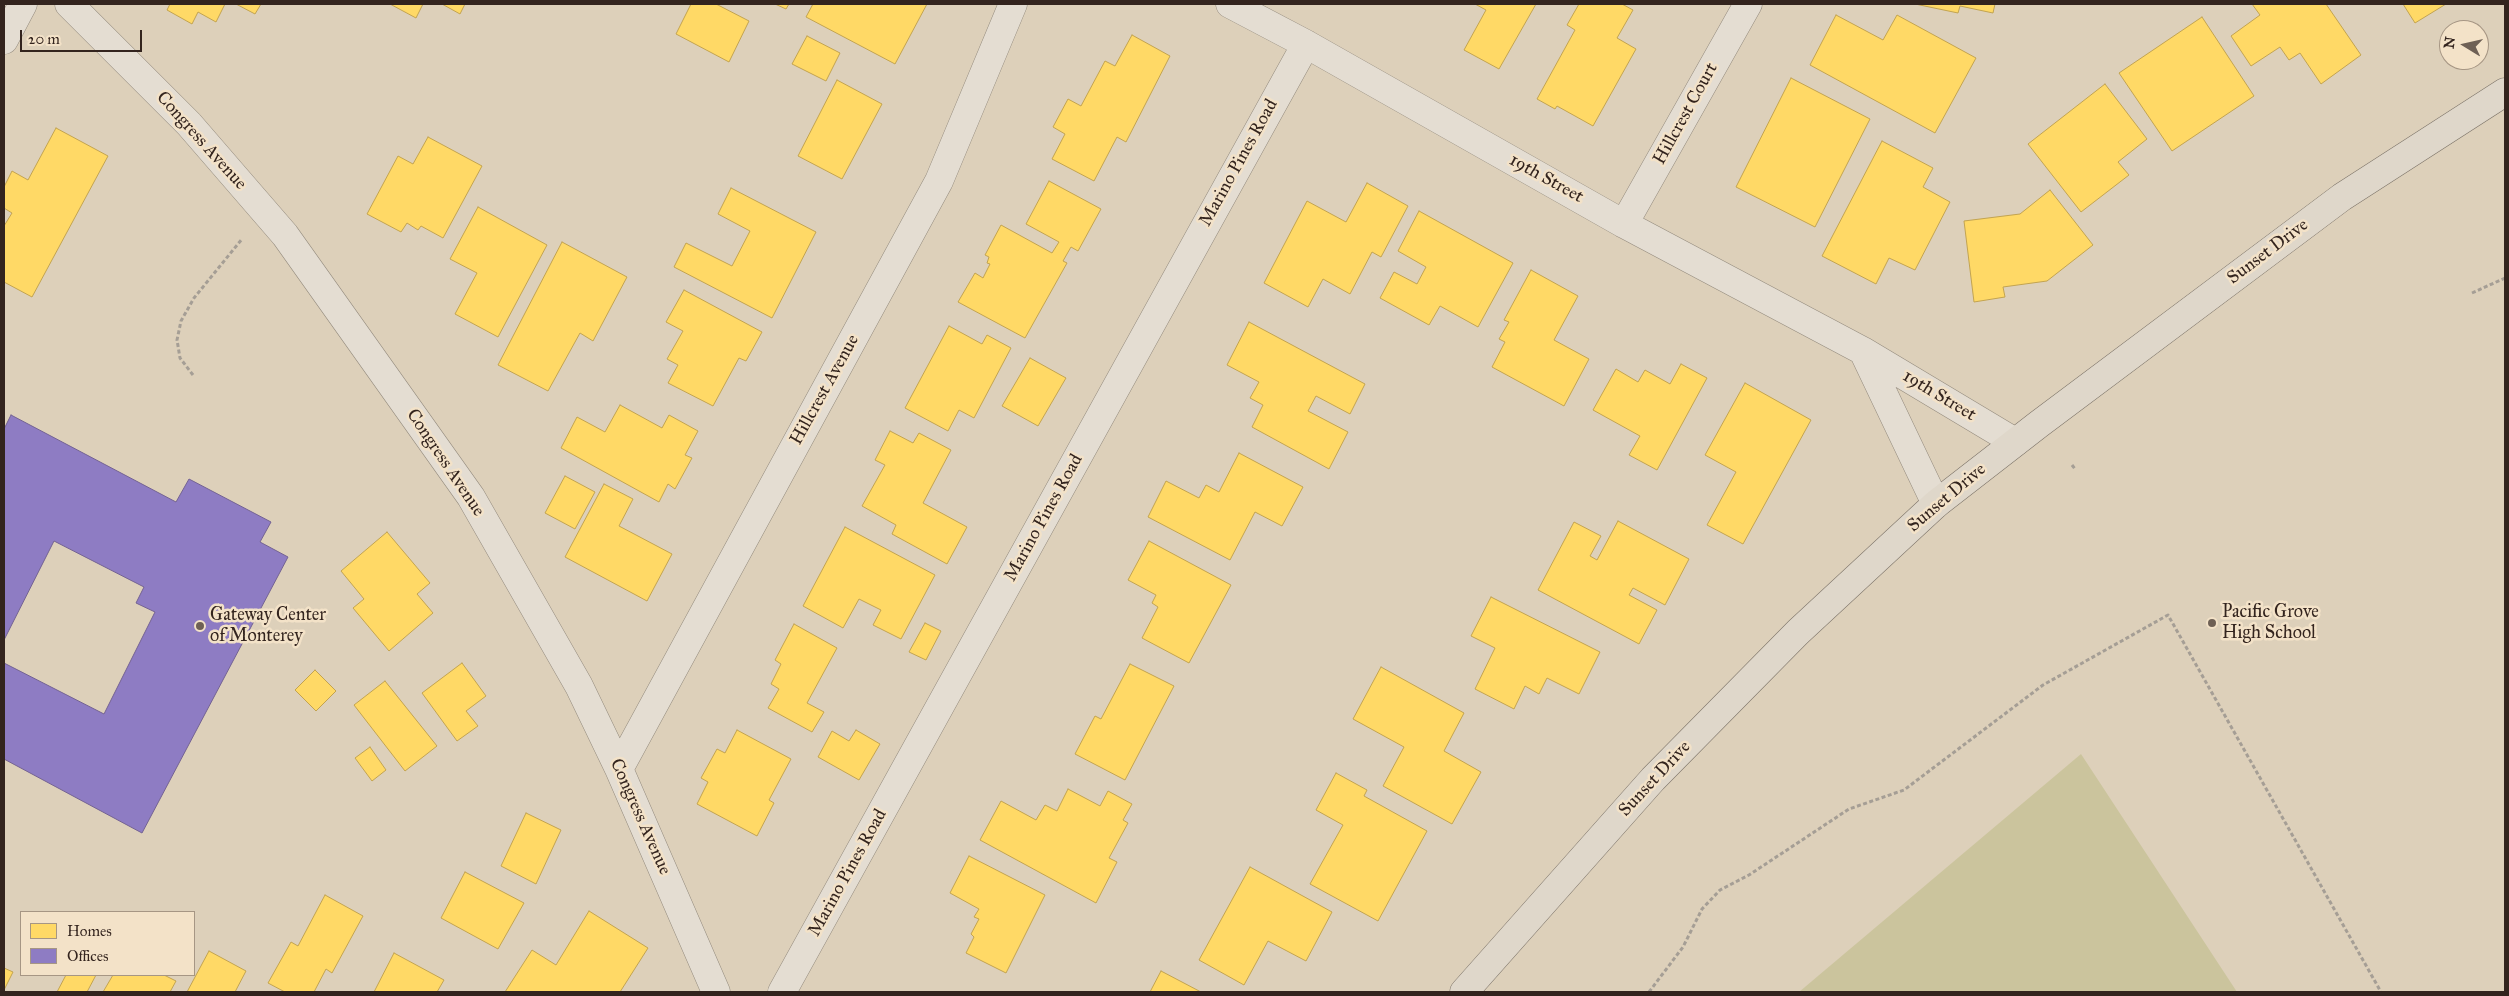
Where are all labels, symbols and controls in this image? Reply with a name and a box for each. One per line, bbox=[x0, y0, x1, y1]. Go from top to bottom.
scale bar bbox=[22, 20, 145, 52]
north arrow bbox=[2439, 20, 2489, 70]
text: 20 m bbox=[28, 30, 60, 48]
text: N bbox=[2440, 36, 2459, 50]
street label: Hillcrest Court bbox=[1649, 59, 1723, 169]
street label: Congress Avenue bbox=[151, 87, 251, 195]
street label: Marino Pines Road bbox=[1195, 96, 1283, 230]
street label: 19th Street bbox=[1505, 150, 1587, 208]
street label: Sunset Drive bbox=[2223, 215, 2313, 289]
street label: Hillcrest Avenue bbox=[786, 331, 864, 449]
street label: 19th Street bbox=[1898, 366, 1980, 426]
street label: Congress Avenue bbox=[401, 405, 489, 521]
street label: Marino Pines Road bbox=[1000, 451, 1088, 585]
street label: Sunset Drive bbox=[1903, 459, 1991, 537]
place label: Pacific Grove High School bbox=[2222, 602, 2319, 644]
place label: Gateway Center of Monterey bbox=[210, 605, 326, 648]
marker: Pacific Grove High School bbox=[2206, 617, 2218, 629]
marker: Gateway Center of Monterey bbox=[194, 620, 206, 632]
street label: Sunset Drive bbox=[1614, 737, 1696, 821]
street label: Congress Avenue bbox=[605, 756, 675, 878]
street label: Marino Pines Road bbox=[804, 806, 892, 940]
legend bbox=[20, 911, 195, 976]
text: Homes bbox=[67, 922, 112, 940]
text: Offices bbox=[67, 947, 108, 965]

